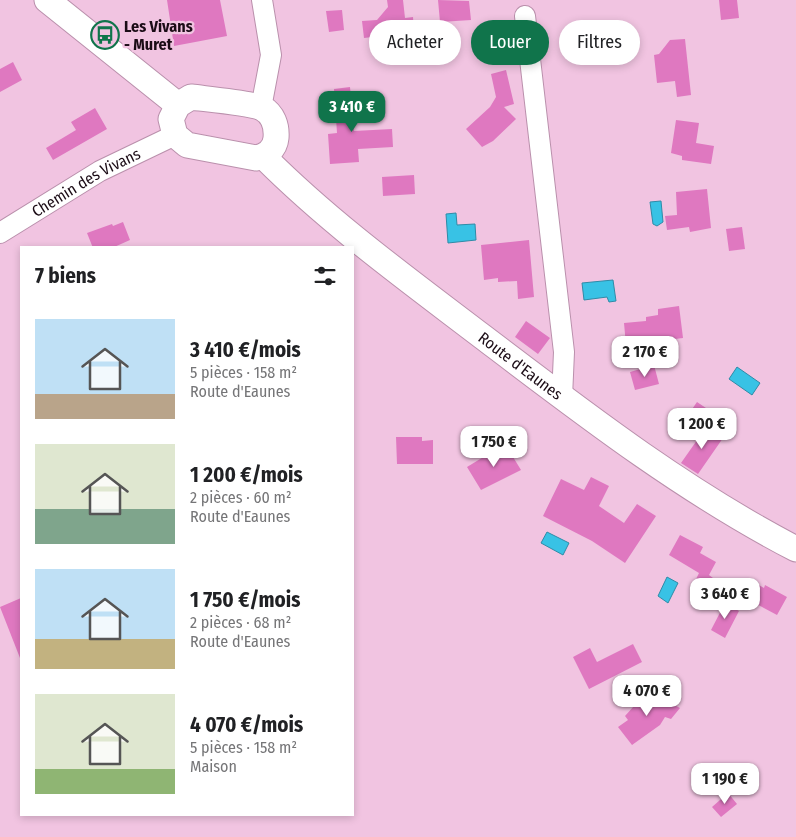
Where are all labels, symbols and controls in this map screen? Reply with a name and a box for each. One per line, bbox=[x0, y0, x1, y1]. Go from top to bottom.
place label: Les Vivans - Muret bbox=[124, 17, 193, 54]
bus stop icon: Les Vivans - Muret bbox=[90, 20, 120, 50]
chip: Acheter bbox=[369, 20, 461, 65]
chip: Louer bbox=[471, 20, 549, 65]
chip: Filtres bbox=[559, 20, 640, 65]
pin: 3 410 € bbox=[306, 90, 398, 133]
text: 3 410 € bbox=[329, 97, 375, 116]
street label: Chemin des Vivans bbox=[28, 144, 143, 221]
icon: filters bbox=[311, 262, 339, 290]
text: 7 biens bbox=[35, 263, 96, 289]
street label: Route d'Eaunes bbox=[475, 328, 567, 404]
pin: 2 170 € bbox=[599, 336, 691, 378]
text: 3 410 €/mois bbox=[190, 337, 301, 363]
icon: home bbox=[75, 339, 135, 399]
text: 2 170 € bbox=[623, 342, 667, 361]
text: 5 pièces · 158 m² bbox=[190, 363, 297, 382]
text: Route d'Eaunes bbox=[190, 382, 290, 401]
pin: 1 200 € bbox=[656, 408, 748, 450]
text: 1 200 € bbox=[679, 414, 725, 433]
pin: 1 750 € bbox=[448, 426, 540, 468]
text: 1 750 € bbox=[471, 432, 517, 451]
text: 1 200 €/mois bbox=[190, 462, 303, 488]
icon: home bbox=[75, 464, 135, 524]
text: 2 pièces · 60 m² bbox=[190, 488, 292, 507]
text: Route d'Eaunes bbox=[190, 507, 290, 526]
pin: 3 640 € bbox=[679, 578, 771, 620]
text: 3 640 € bbox=[701, 584, 749, 603]
text: 1 750 €/mois bbox=[190, 587, 300, 613]
icon: home bbox=[75, 589, 135, 649]
text: 2 pièces · 68 m² bbox=[190, 613, 291, 632]
text: Route d'Eaunes bbox=[190, 632, 290, 651]
pin: 4 070 € bbox=[601, 674, 693, 717]
text: 4 070 € bbox=[623, 681, 671, 700]
text: 4 070 €/mois bbox=[190, 712, 303, 738]
icon: home bbox=[75, 714, 135, 774]
text: 5 pièces · 158 m² bbox=[190, 738, 297, 757]
text: Maison bbox=[190, 757, 237, 776]
pin: 1 190 € bbox=[679, 762, 771, 805]
text: 1 190 € bbox=[702, 769, 748, 788]

